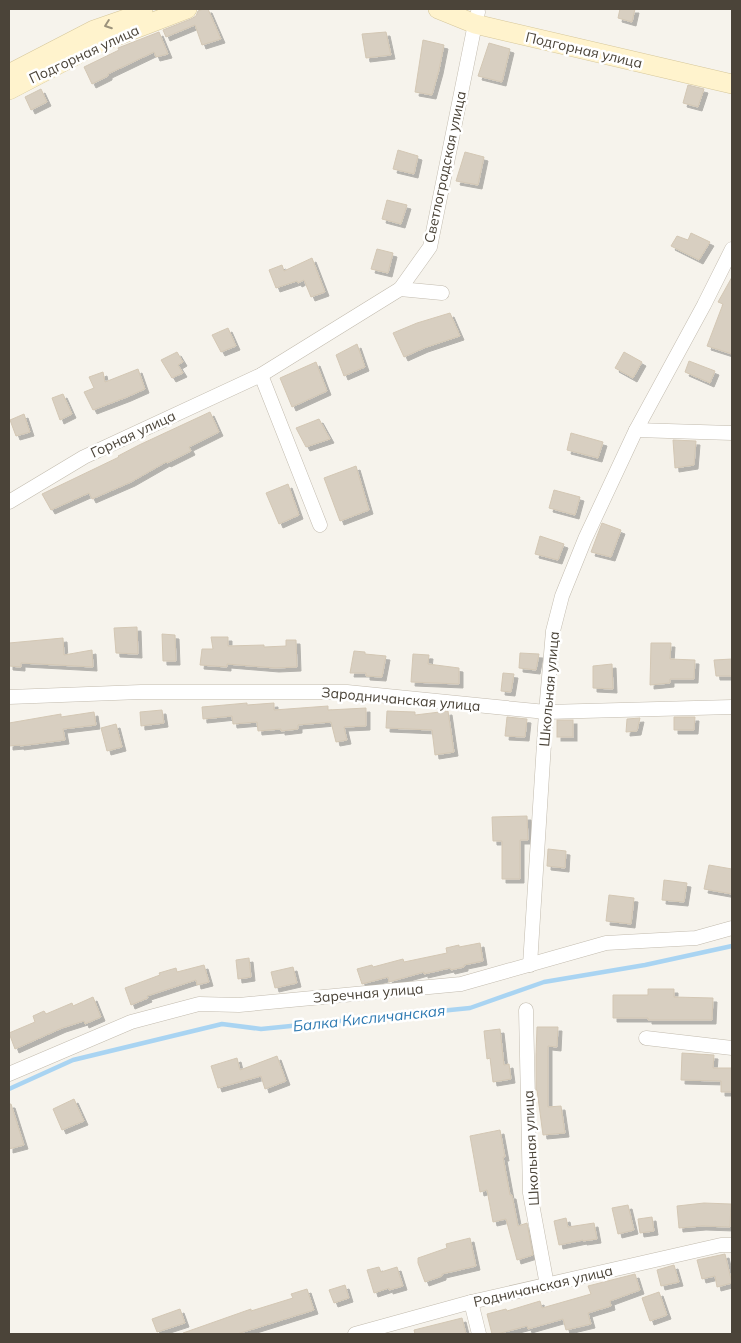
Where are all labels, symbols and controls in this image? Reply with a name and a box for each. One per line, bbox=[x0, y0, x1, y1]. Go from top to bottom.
one-way arrow bbox=[104, 19, 113, 29]
street label: Подгорная улица bbox=[26, 21, 142, 87]
street label: Подгорная улица bbox=[524, 28, 644, 72]
street label: Светлоградская улица bbox=[420, 89, 470, 245]
street label: Горная улица bbox=[88, 406, 178, 462]
street label: Школьная улица bbox=[535, 631, 563, 747]
street label: Зародничанская улица bbox=[321, 683, 481, 715]
street label: Заречная улица bbox=[312, 979, 424, 1007]
water label: Балка Кисличанская bbox=[292, 1001, 446, 1035]
street label: Школьная улица bbox=[519, 1090, 543, 1206]
street label: Родничанская улица bbox=[472, 1261, 614, 1311]

